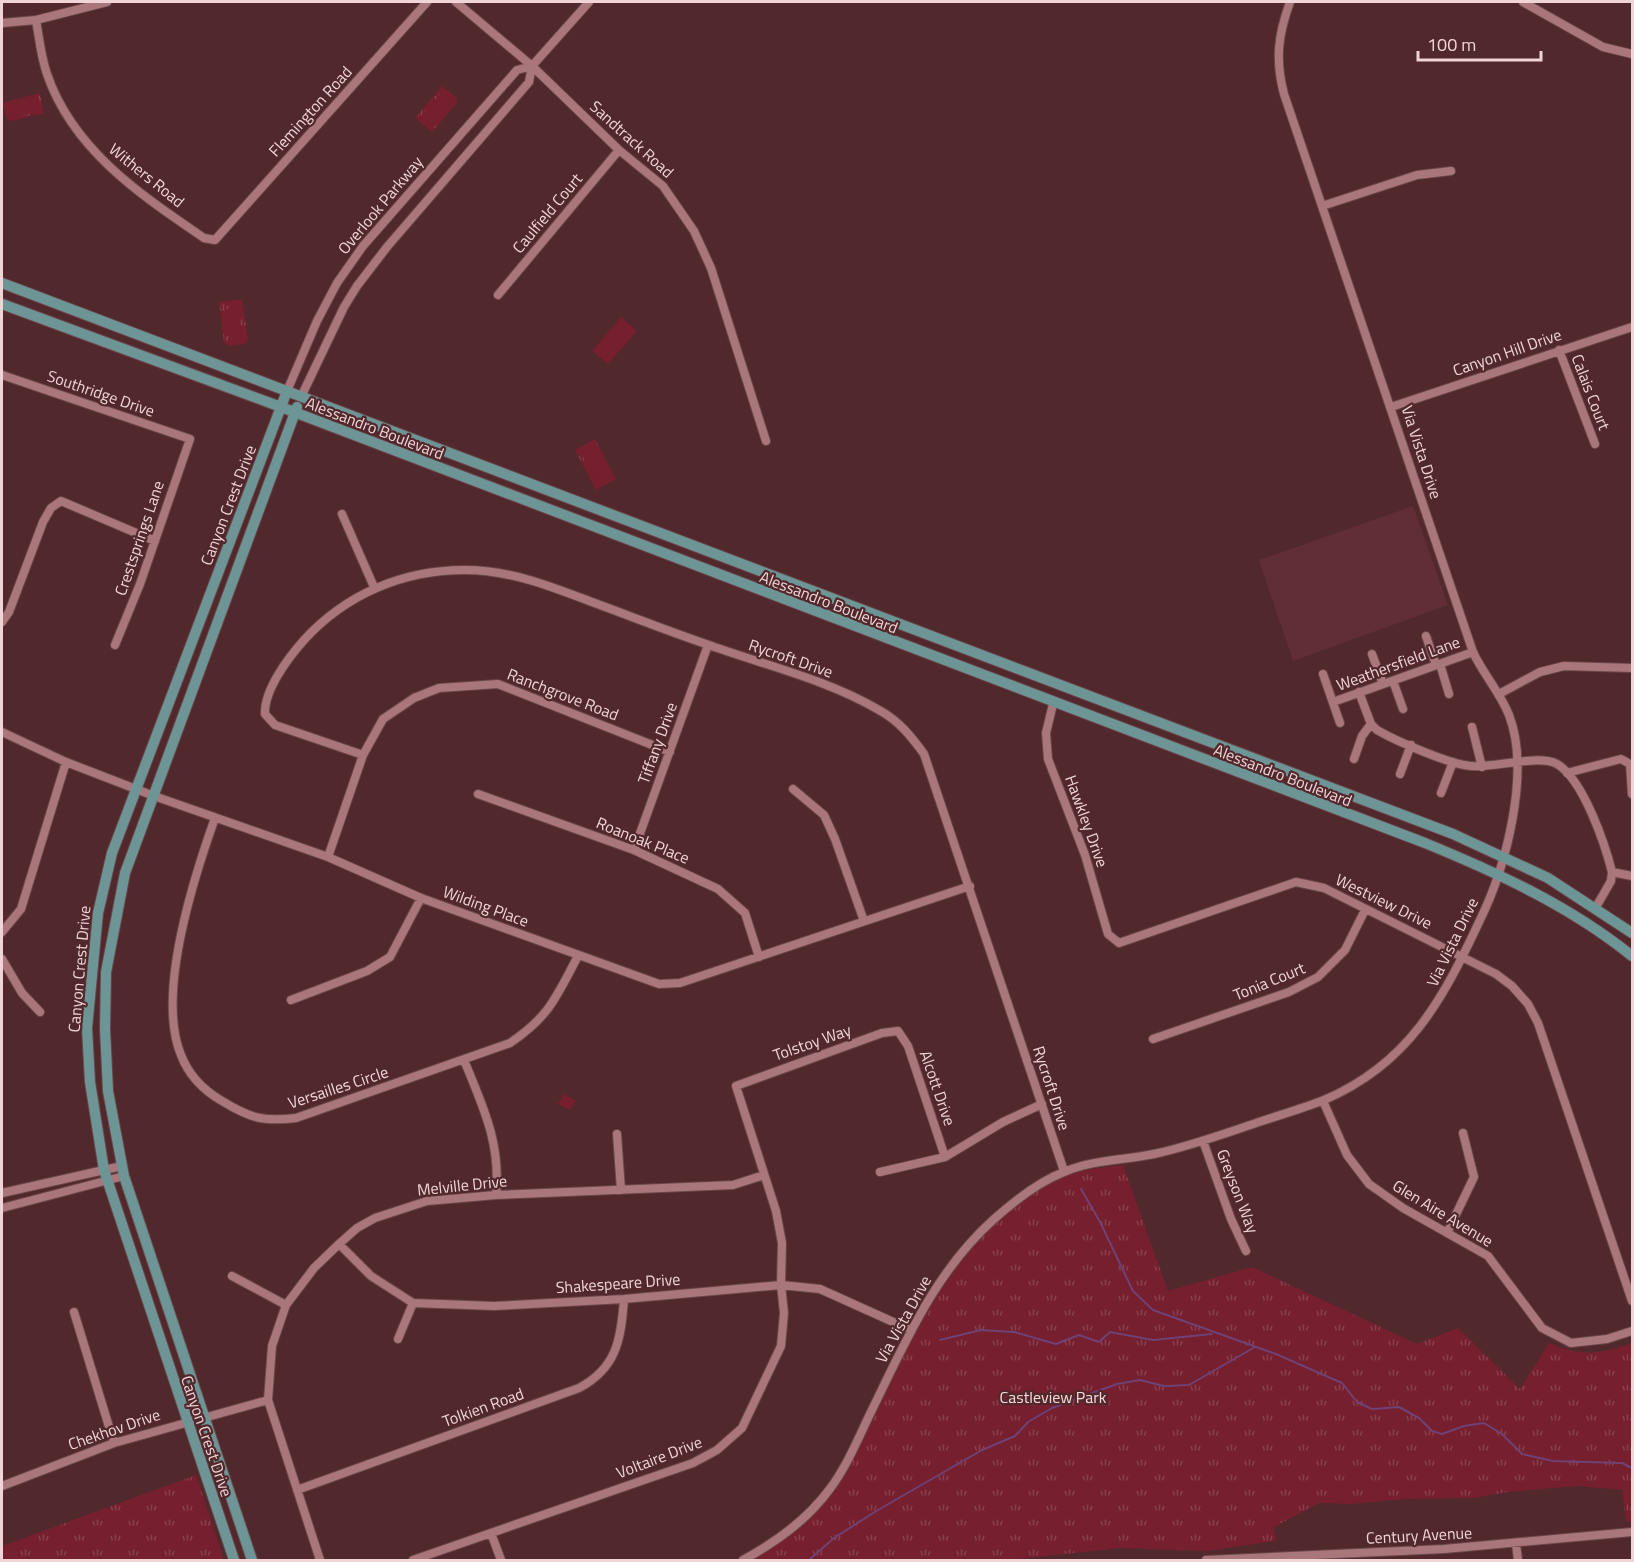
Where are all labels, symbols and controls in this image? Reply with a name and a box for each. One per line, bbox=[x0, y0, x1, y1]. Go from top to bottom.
scale bar bbox=[1418, 24, 1541, 62]
text: 100 m bbox=[1427, 31, 1476, 58]
street label: Flemington Road bbox=[263, 60, 357, 162]
street label: Sandtrack Road bbox=[585, 95, 679, 183]
street label: Withers Road bbox=[104, 137, 190, 213]
street label: Overlook Parkway bbox=[332, 150, 429, 259]
street label: Caulfield Court bbox=[506, 167, 588, 258]
street label: Canyon Hill Drive bbox=[1449, 322, 1565, 382]
street label: Calais Court bbox=[1566, 351, 1617, 434]
street label: Southridge Drive bbox=[44, 363, 158, 423]
street label: Alessandro Boulevard bbox=[302, 391, 448, 465]
street label: Via Vista Drive bbox=[1396, 402, 1448, 502]
street label: Canyon Crest Drive bbox=[194, 441, 262, 569]
street label: Crestsprings Lane bbox=[108, 477, 170, 599]
street label: Alessandro Boulevard bbox=[756, 565, 902, 639]
street label: Weathersfield Lane bbox=[1333, 629, 1463, 697]
street label: Rycroft Drive bbox=[746, 632, 836, 684]
street label: Ranchgrove Road bbox=[504, 662, 622, 726]
street label: Tiffany Drive bbox=[631, 699, 683, 787]
street label: Alessandro Boulevard bbox=[1210, 738, 1356, 812]
street label: Hawkley Drive bbox=[1059, 772, 1115, 870]
street label: Roanoak Place bbox=[593, 810, 693, 870]
street label: Westview Drive bbox=[1332, 867, 1436, 935]
street label: Wilding Place bbox=[440, 879, 532, 933]
street label: Via Vista Drive bbox=[1420, 893, 1484, 991]
street label: Canyon Crest Drive bbox=[62, 905, 96, 1033]
street label: Tonia Court bbox=[1229, 956, 1309, 1006]
street label: Tolstoy Way bbox=[770, 1017, 855, 1067]
street label: Rycroft Drive bbox=[1027, 1043, 1077, 1133]
street label: Alcott Drive bbox=[914, 1047, 962, 1129]
street label: Versailles Circle bbox=[285, 1059, 391, 1115]
street label: Greyson Way bbox=[1211, 1145, 1265, 1237]
street label: Melville Drive bbox=[416, 1168, 508, 1202]
street label: Glen Aire Avenue bbox=[1388, 1173, 1498, 1253]
street label: Shakespeare Drive bbox=[555, 1267, 681, 1299]
street label: Via Vista Drive bbox=[869, 1271, 937, 1367]
street label: Canyon Crest Drive bbox=[175, 1372, 239, 1500]
street label: Tolkien Road bbox=[439, 1381, 527, 1433]
park label: Castleview Park bbox=[1000, 1385, 1107, 1409]
street label: Chekhov Drive bbox=[65, 1402, 163, 1456]
street label: Voltaire Drive bbox=[613, 1430, 705, 1484]
street label: Century Avenue bbox=[1365, 1520, 1473, 1550]

